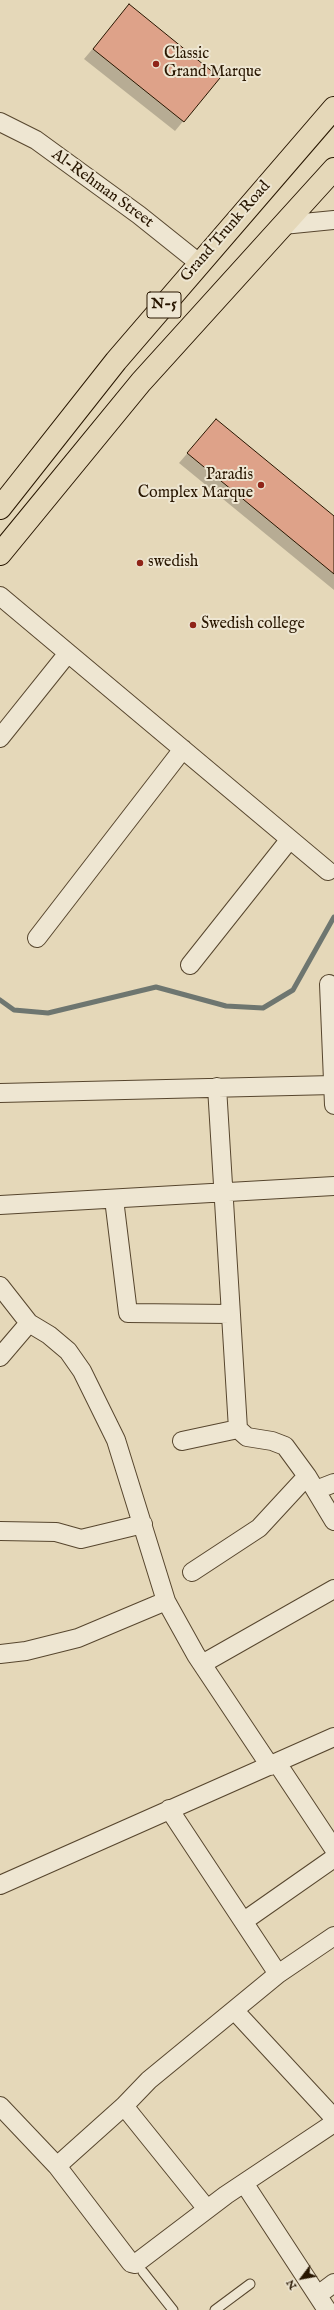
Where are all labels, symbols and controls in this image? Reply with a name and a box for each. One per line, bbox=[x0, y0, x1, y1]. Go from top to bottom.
place label: Classic Grand Marque bbox=[164, 45, 261, 83]
marker: Classic Grand Marque bbox=[151, 59, 161, 69]
street label: Al-Rehman Street bbox=[47, 145, 157, 233]
street label: Grand Trunk Road bbox=[177, 178, 275, 286]
road number: N-5 bbox=[147, 292, 181, 318]
place label: Paradis Complex Marque bbox=[138, 466, 253, 504]
marker: Paradis Complex Marque bbox=[256, 480, 266, 490]
place label: swedish bbox=[148, 553, 198, 573]
marker: swedish bbox=[135, 558, 145, 568]
place label: Swedish college bbox=[201, 615, 305, 635]
marker: Swedish college bbox=[188, 620, 198, 630]
north arrow bbox=[282, 2258, 322, 2298]
text: N bbox=[283, 2277, 300, 2292]

